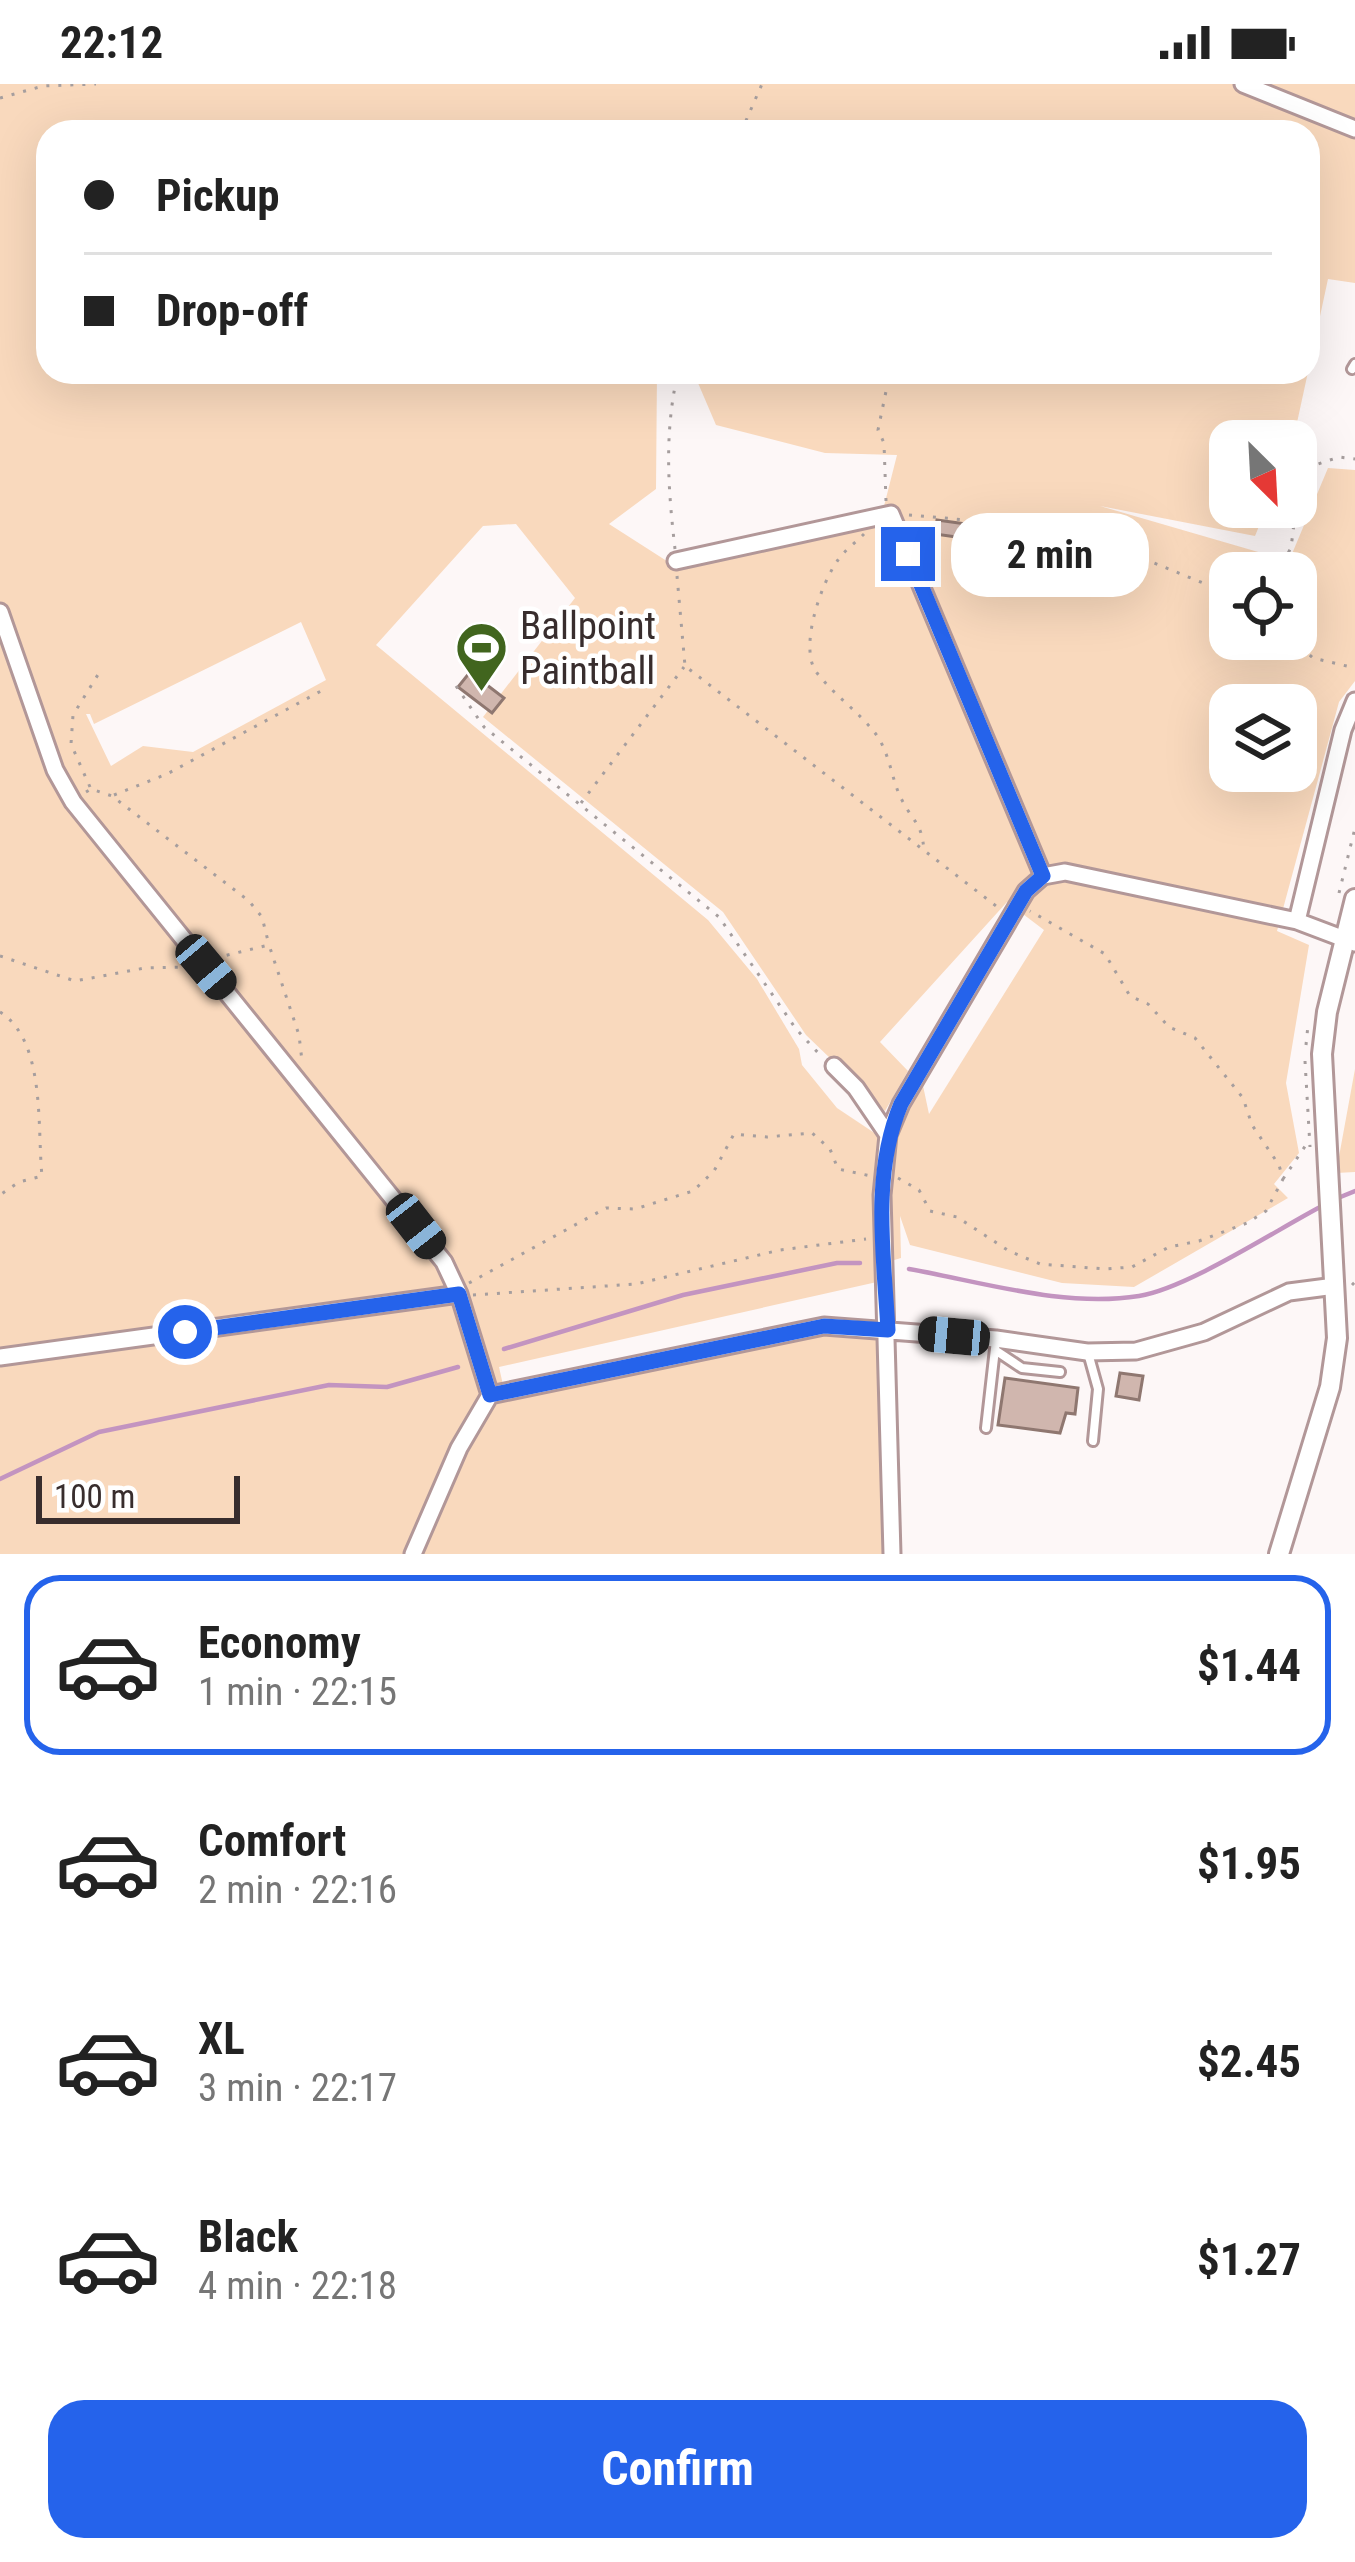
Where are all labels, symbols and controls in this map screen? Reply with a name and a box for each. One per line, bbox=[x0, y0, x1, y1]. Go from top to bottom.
text: 22:12 bbox=[60, 16, 163, 69]
text: Pickup bbox=[156, 169, 280, 222]
text: Drop-off bbox=[156, 284, 308, 337]
north arrow bbox=[1209, 420, 1317, 528]
map controls bbox=[1209, 420, 1317, 792]
callout: 2 min bbox=[950, 512, 1148, 596]
route end bbox=[881, 527, 935, 581]
text: 2 min bbox=[1007, 532, 1093, 578]
button: locate bbox=[1209, 552, 1317, 660]
place label: Ballpoint Paintball bbox=[520, 603, 656, 694]
sports icon: Ballpoint Paintball bbox=[453, 619, 509, 693]
button: layers bbox=[1209, 684, 1317, 792]
car bbox=[169, 928, 243, 1006]
car bbox=[380, 1187, 452, 1265]
route start bbox=[158, 1305, 212, 1359]
car bbox=[917, 1315, 991, 1357]
scale bar bbox=[36, 1470, 240, 1523]
text: 100 m bbox=[54, 1477, 135, 1516]
icon: car bbox=[54, 1611, 162, 1719]
text: Economy bbox=[198, 1616, 361, 1669]
text: $1.44 bbox=[1197, 1639, 1301, 1692]
text: 1 min · 22:15 bbox=[198, 1669, 397, 1715]
icon: car bbox=[54, 1809, 162, 1917]
text: Comfort bbox=[198, 1814, 346, 1867]
text: $1.95 bbox=[1197, 1837, 1301, 1890]
text: 2 min · 22:16 bbox=[198, 1867, 397, 1913]
icon: car bbox=[54, 2007, 162, 2115]
text: XL bbox=[198, 2012, 245, 2065]
text: $2.45 bbox=[1197, 2035, 1301, 2088]
text: 3 min · 22:17 bbox=[198, 2065, 397, 2111]
icon: car bbox=[54, 2205, 162, 2313]
text: Black bbox=[198, 2210, 298, 2263]
text: $1.27 bbox=[1197, 2233, 1301, 2286]
text: 4 min · 22:18 bbox=[198, 2263, 397, 2309]
button: Confirm bbox=[48, 2400, 1307, 2538]

